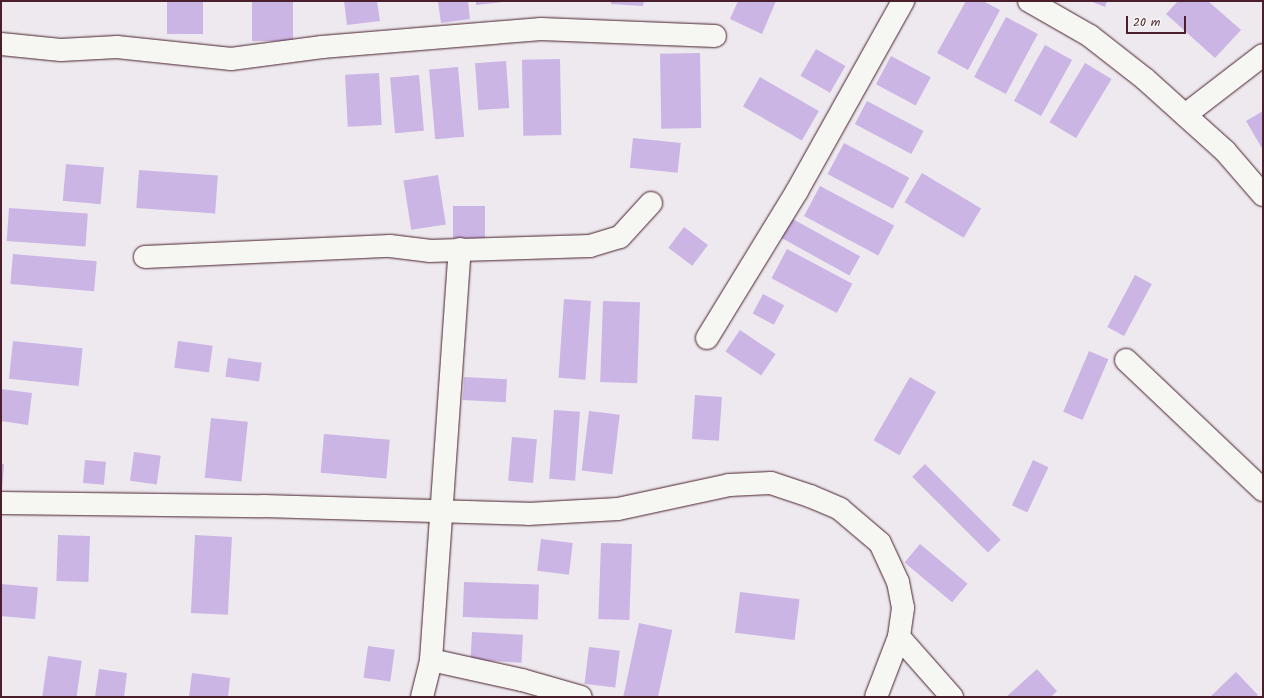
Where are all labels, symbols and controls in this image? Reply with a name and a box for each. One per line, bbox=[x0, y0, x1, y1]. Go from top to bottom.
scale bar bbox=[1128, 8, 1188, 34]
text: 20 m bbox=[1133, 13, 1160, 32]

